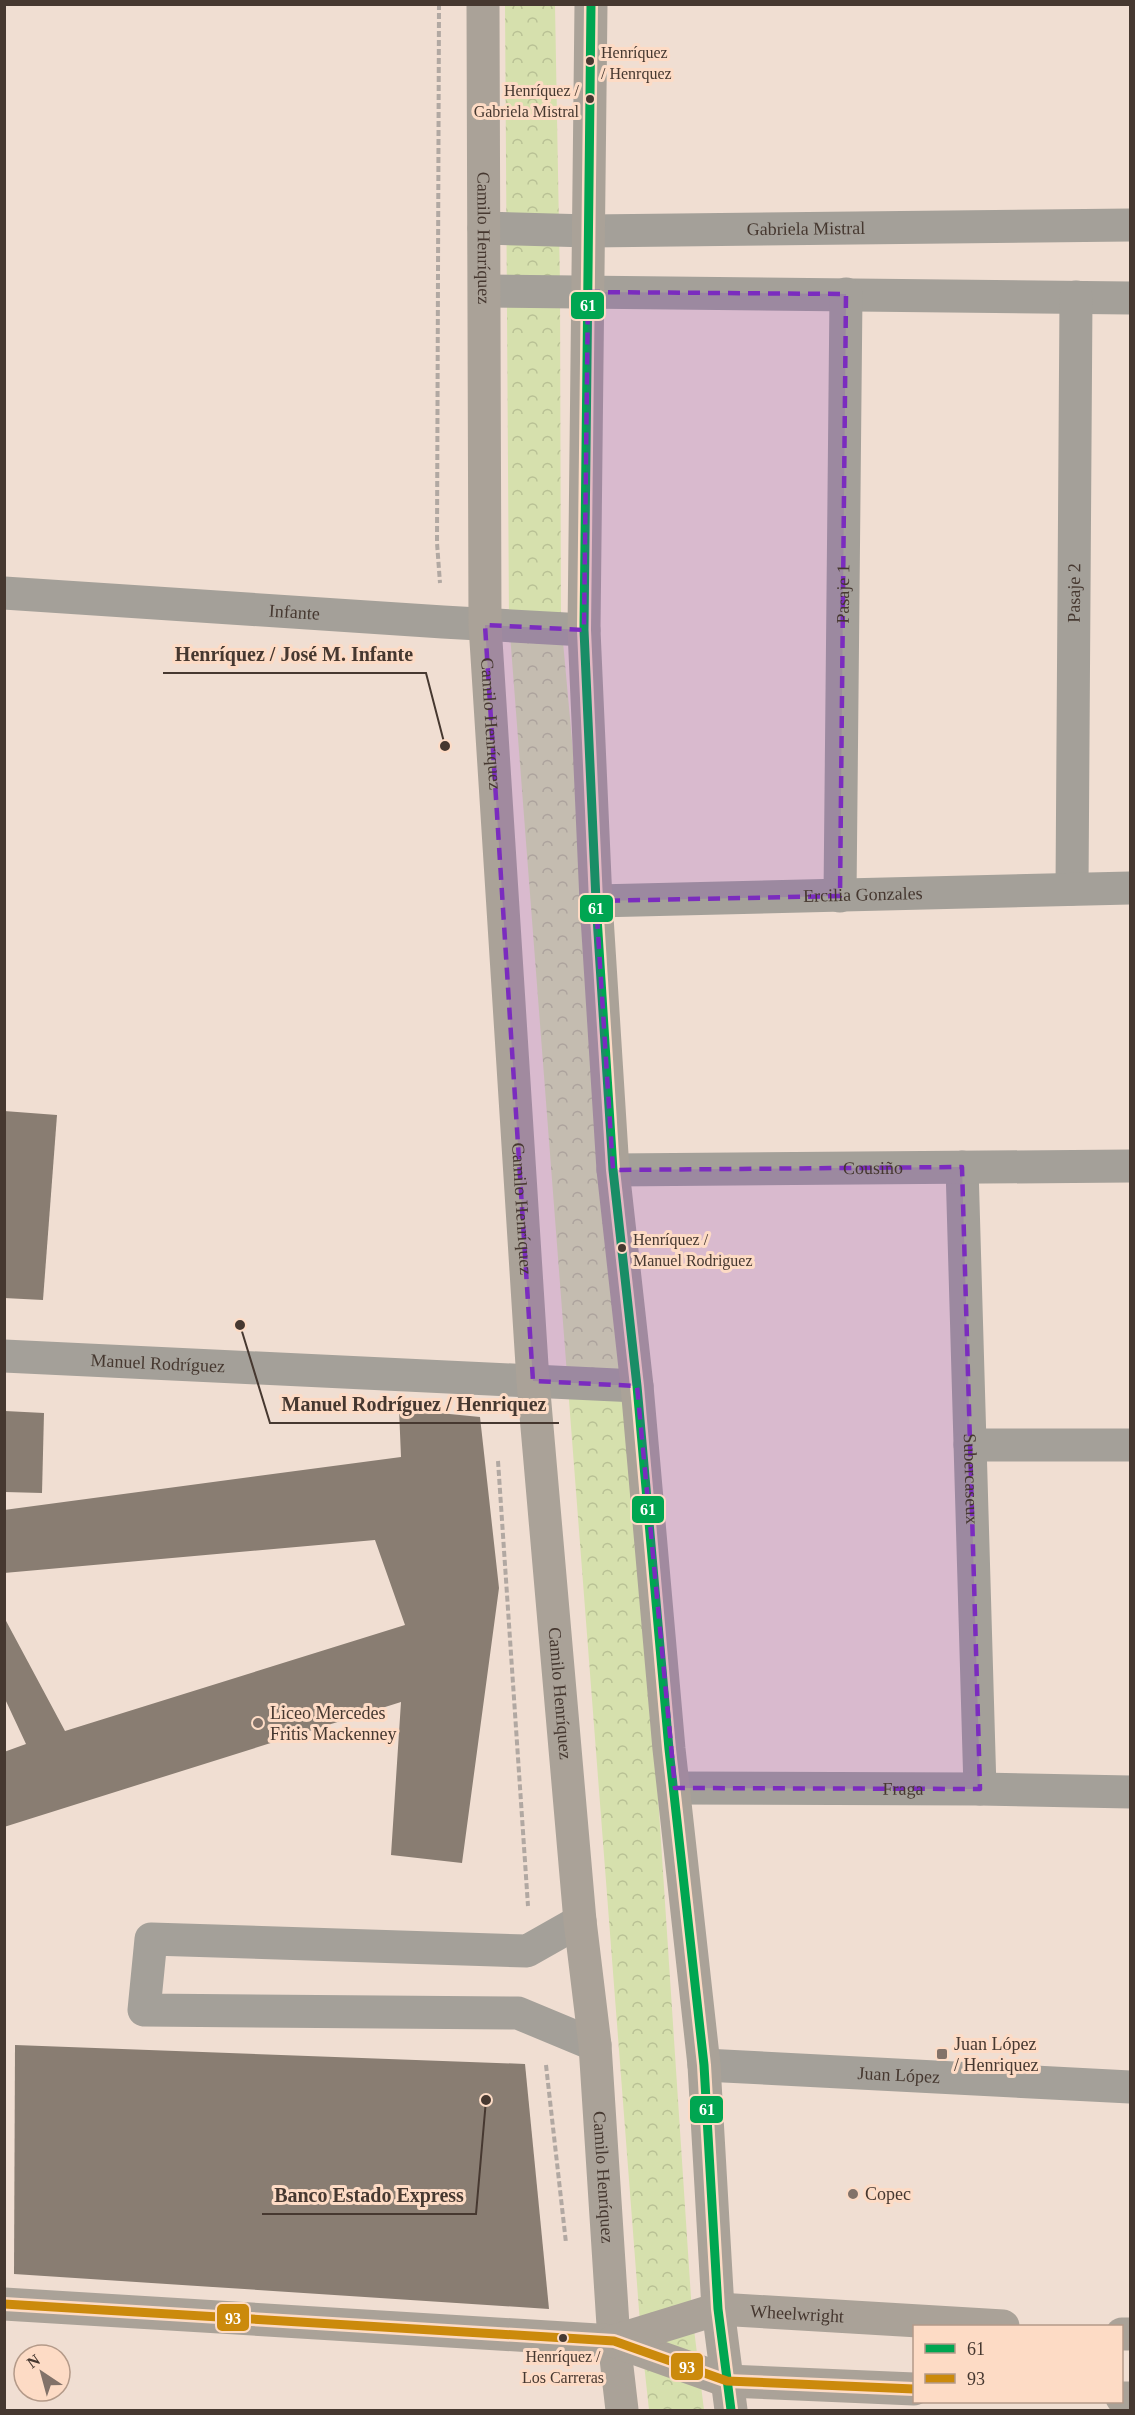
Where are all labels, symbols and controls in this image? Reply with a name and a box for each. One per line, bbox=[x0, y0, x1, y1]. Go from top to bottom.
place label: Henríquez / Henrquez bbox=[601, 44, 672, 83]
marker: Henríquez / Henrquez bbox=[584, 55, 596, 67]
place label: Henríquez / Gabriela Mistral bbox=[474, 82, 580, 120]
marker: Henríquez / Gabriela Mistral bbox=[584, 93, 596, 105]
street label: Camilo Henríquez bbox=[474, 172, 494, 304]
street label: Gabriela Mistral bbox=[747, 218, 865, 239]
line badge: 61 bbox=[570, 291, 605, 320]
text: 61 bbox=[580, 297, 596, 314]
street label: Pasaje 2 bbox=[1064, 563, 1084, 623]
street label: Pasaje 1 bbox=[833, 564, 853, 624]
street label: Infante bbox=[268, 601, 320, 624]
callout: Henríquez / José M. Infante bbox=[163, 635, 426, 673]
text: Henríquez / José M. Infante bbox=[175, 643, 413, 666]
street label: Camilo Henríquez bbox=[477, 657, 505, 791]
street label: Ercilia Gonzales bbox=[803, 883, 923, 906]
line badge: 61 bbox=[579, 894, 614, 923]
text: 61 bbox=[588, 900, 604, 917]
street label: Camilo Henríquez bbox=[508, 1142, 536, 1276]
street label: Cousiño bbox=[843, 1158, 903, 1178]
place label: Henríquez / Manuel Rodriguez bbox=[633, 1231, 753, 1270]
marker: Henríquez / Manuel Rodriguez bbox=[616, 1242, 628, 1254]
street label: Manuel Rodríguez bbox=[90, 1350, 226, 1376]
callout: Manuel Rodríguez / Henriquez bbox=[270, 1385, 559, 1423]
text: Manuel Rodríguez / Henriquez bbox=[282, 1393, 547, 1416]
street label: Subercaseux bbox=[960, 1433, 982, 1525]
line badge: 61 bbox=[631, 1495, 665, 1524]
text: 61 bbox=[640, 1501, 656, 1518]
street label: Camilo Henríquez bbox=[544, 1626, 576, 1760]
place label: Liceo Mercedes Fritis Mackenney bbox=[270, 1703, 396, 1744]
marker: Liceo Mercedes Fritis Mackenney bbox=[251, 1716, 265, 1730]
street label: Fraga bbox=[882, 1779, 924, 1799]
place label: Juan López / Henriquez bbox=[954, 2034, 1038, 2075]
marker: Juan López / Henriquez bbox=[935, 2047, 949, 2061]
street label: Juan López bbox=[857, 2063, 940, 2087]
line badge: 61 bbox=[689, 2095, 724, 2124]
text: 61 bbox=[699, 2101, 715, 2118]
street label: Camilo Henríquez bbox=[589, 2110, 618, 2244]
callout: Banco Estado Express bbox=[262, 2176, 476, 2214]
text: Banco Estado Express bbox=[274, 2184, 464, 2207]
place label: Copec bbox=[865, 2184, 911, 2204]
marker: Copec bbox=[846, 2187, 860, 2201]
street label: Wheelwright bbox=[750, 2301, 845, 2326]
line badge: 93 bbox=[216, 2303, 250, 2332]
text: 93 bbox=[225, 2310, 241, 2327]
legend bbox=[913, 2325, 1123, 2403]
marker: Henríquez / Los Carreras bbox=[557, 2332, 569, 2344]
text: 61 bbox=[967, 2339, 985, 2359]
north arrow bbox=[12, 2343, 72, 2403]
place label: Henríquez / Los Carreras bbox=[522, 2348, 604, 2386]
text: N bbox=[24, 2351, 44, 2372]
line badge: 93 bbox=[670, 2352, 704, 2381]
text: 93 bbox=[679, 2359, 695, 2376]
text: 93 bbox=[967, 2369, 985, 2389]

